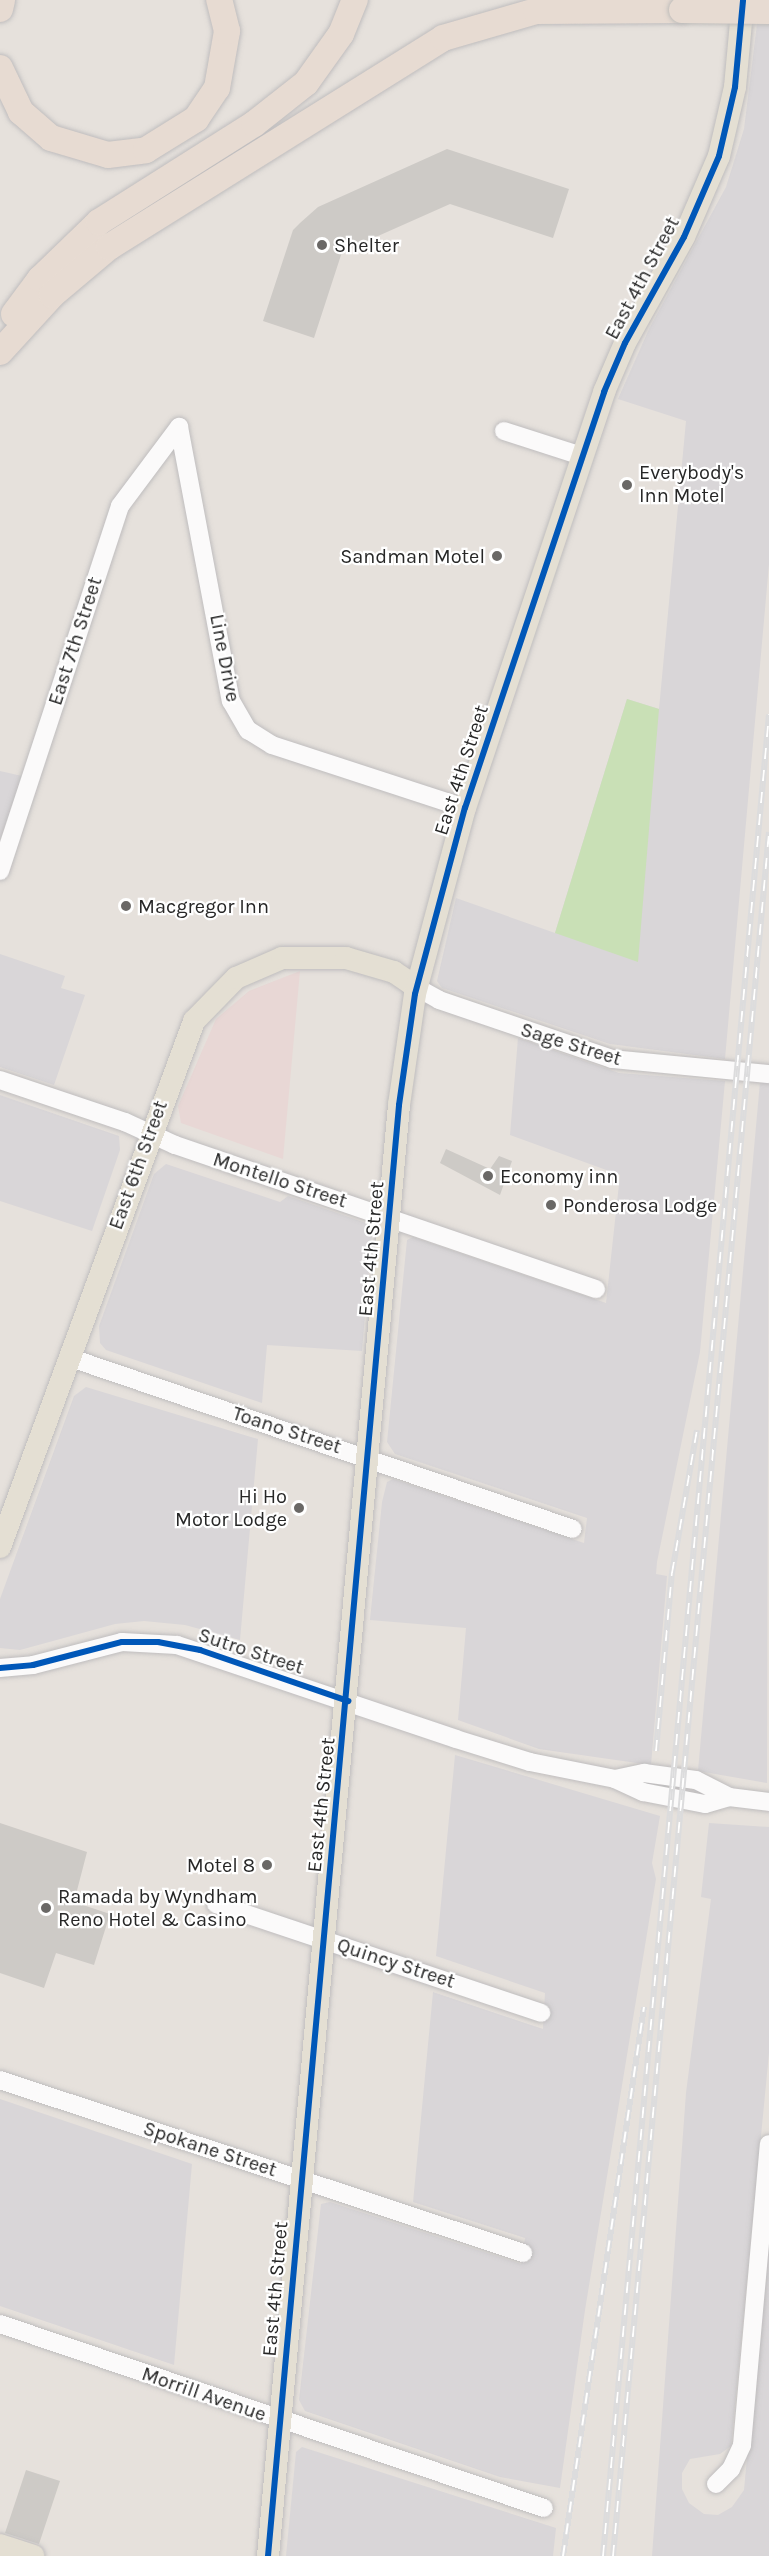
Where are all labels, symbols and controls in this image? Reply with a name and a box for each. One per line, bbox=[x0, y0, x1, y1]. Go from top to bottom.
street label: East 4th Street bbox=[600, 213, 684, 343]
place label: Shelter bbox=[334, 233, 399, 257]
marker: Shelter bbox=[315, 238, 329, 252]
place label: Everybody's Inn Motel bbox=[639, 461, 744, 508]
marker: Everybody's Inn Motel bbox=[620, 478, 634, 492]
place label: Sandman Motel bbox=[340, 544, 485, 568]
marker: Sandman Motel bbox=[490, 549, 504, 563]
street label: East 7th Street bbox=[43, 574, 107, 708]
street label: Line Drive bbox=[205, 612, 245, 704]
street label: East 4th Street bbox=[429, 702, 493, 838]
place label: Macgregor Inn bbox=[138, 894, 269, 918]
marker: Macgregor Inn bbox=[119, 899, 133, 913]
street label: Sage Street bbox=[518, 1017, 624, 1071]
street label: East 6th Street bbox=[104, 1097, 172, 1233]
street label: Montello Street bbox=[210, 1147, 350, 1213]
place label: Economy inn bbox=[500, 1164, 618, 1188]
marker: Economy inn bbox=[481, 1169, 495, 1183]
street label: East 4th Street bbox=[353, 1180, 389, 1318]
place label: Ponderosa Lodge bbox=[563, 1193, 717, 1217]
marker: Ponderosa Lodge bbox=[544, 1198, 558, 1212]
street label: Toano Street bbox=[230, 1401, 344, 1459]
place label: Hi Ho Motor Lodge bbox=[175, 1484, 287, 1531]
marker: Hi Ho Motor Lodge bbox=[292, 1501, 306, 1515]
street label: Sutro Street bbox=[195, 1623, 307, 1679]
street label: East 4th Street bbox=[302, 1736, 340, 1874]
place label: Motel 8 bbox=[187, 1853, 255, 1877]
marker: Motel 8 bbox=[260, 1858, 274, 1872]
place label: Ramada by Wyndham Reno Hotel & Casino bbox=[58, 1884, 257, 1931]
marker: Ramada by Wyndham Reno Hotel & Casino bbox=[39, 1901, 53, 1915]
street label: Quincy Street bbox=[334, 1933, 458, 1993]
street label: Spokane Street bbox=[140, 2116, 280, 2182]
street label: East 4th Street bbox=[257, 2220, 293, 2358]
street label: Morrill Avenue bbox=[139, 2361, 269, 2427]

